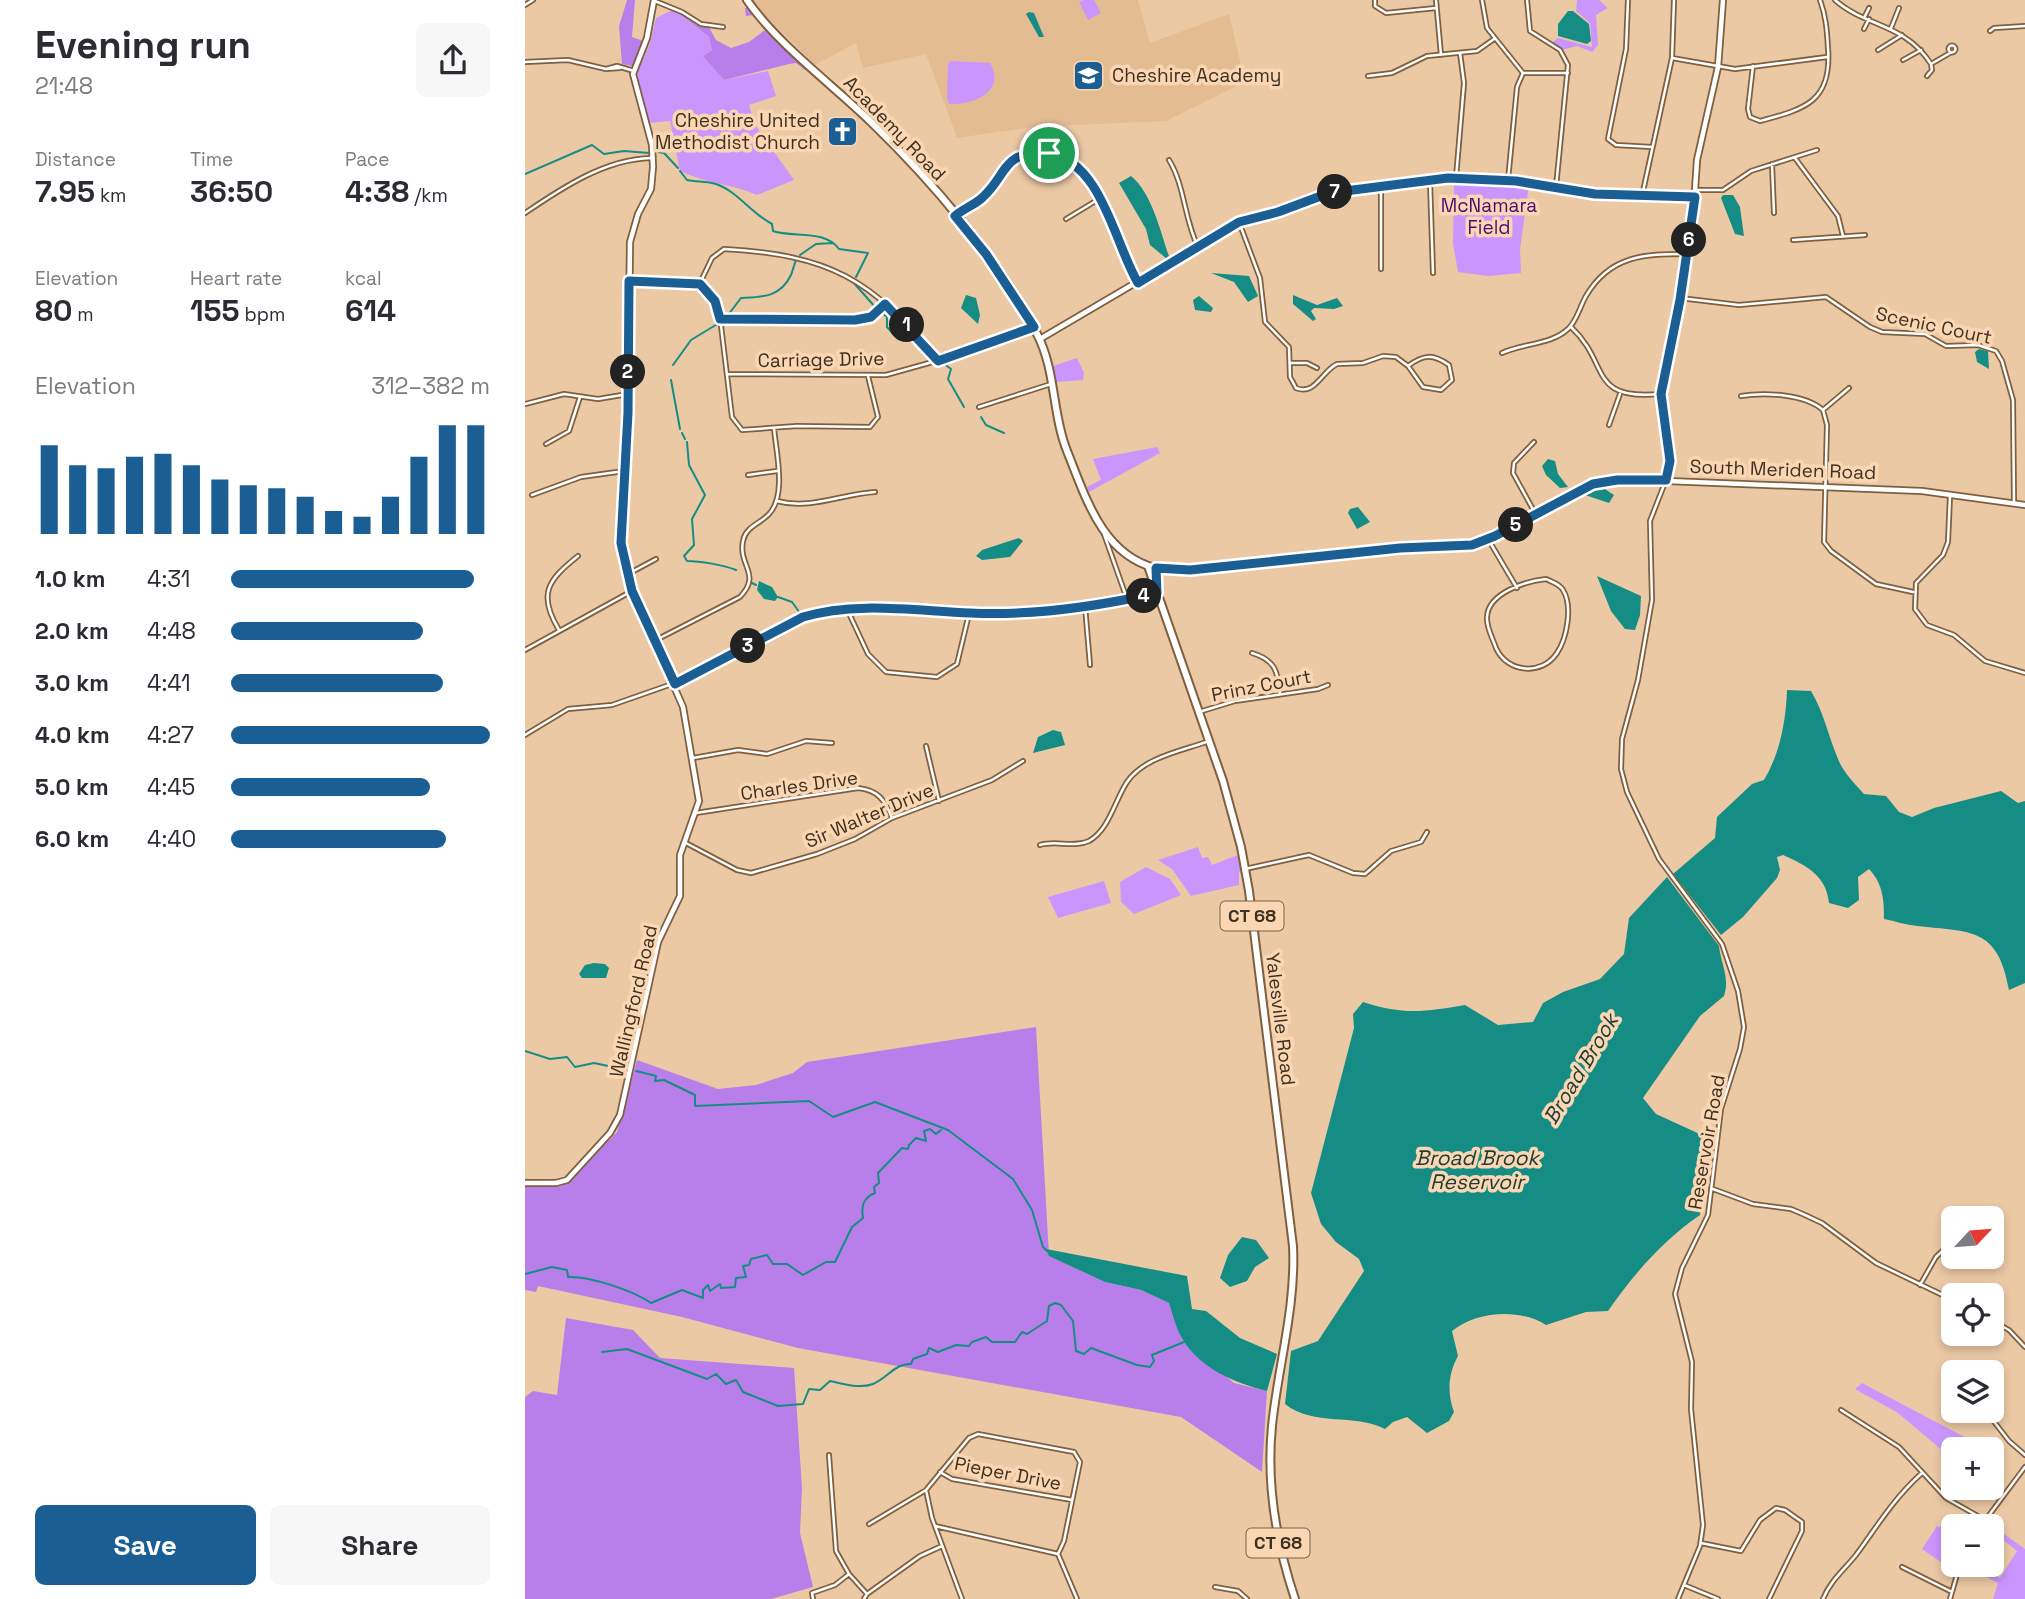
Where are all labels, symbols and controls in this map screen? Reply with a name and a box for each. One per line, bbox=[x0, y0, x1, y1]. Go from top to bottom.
text: Evening run bbox=[35, 21, 251, 69]
button: share bbox=[416, 23, 490, 97]
school or university icon: Cheshire Academy bbox=[1072, 58, 1106, 92]
place label: Cheshire Academy bbox=[1112, 63, 1281, 88]
street label: Academy Road bbox=[838, 70, 951, 186]
text: 21:48 bbox=[35, 71, 93, 101]
place label: Cheshire United Methodist Church bbox=[655, 108, 820, 155]
church icon: Cheshire United Methodist Church bbox=[826, 114, 860, 148]
pin bbox=[1019, 123, 1079, 183]
icon: arrive bbox=[1030, 134, 1068, 172]
text: Distance bbox=[35, 147, 116, 172]
text: Time bbox=[190, 147, 233, 172]
text: Pace bbox=[345, 147, 389, 172]
text: 7.95 bbox=[35, 172, 95, 211]
text: 36:50 bbox=[190, 172, 273, 211]
text: 4:38 bbox=[345, 172, 409, 211]
pin: 7 bbox=[1317, 174, 1353, 210]
text: 7 bbox=[1329, 179, 1340, 204]
text: km bbox=[95, 183, 126, 208]
text: /km bbox=[409, 183, 448, 208]
park label: McNamara Field bbox=[1441, 193, 1537, 240]
pin: 6 bbox=[1671, 222, 1707, 258]
text: 6 bbox=[1683, 227, 1694, 252]
text: Elevation bbox=[35, 266, 118, 291]
text: Heart rate bbox=[190, 266, 282, 291]
text: kcal bbox=[345, 266, 382, 291]
text: 80 bbox=[35, 291, 72, 330]
text: 155 bbox=[190, 291, 240, 330]
text: 614 bbox=[345, 291, 396, 330]
street label: Scenic Court bbox=[1873, 301, 1994, 350]
text: m bbox=[72, 302, 94, 327]
text: bpm bbox=[240, 302, 285, 327]
pin: 1 bbox=[889, 308, 925, 342]
text: 1 bbox=[902, 312, 911, 337]
street label: Carriage Drive bbox=[757, 346, 885, 373]
pin: 2 bbox=[611, 354, 645, 390]
text: 2 bbox=[622, 359, 633, 384]
text: Elevation bbox=[35, 371, 136, 401]
text: 312–382 m bbox=[371, 371, 490, 401]
street label: South Meriden Road bbox=[1689, 454, 1877, 485]
pin: 5 bbox=[1499, 508, 1534, 542]
text: 5 bbox=[1510, 512, 1521, 537]
text: 1.0 km bbox=[35, 564, 105, 594]
text: 4:31 bbox=[147, 564, 190, 594]
pin: 4 bbox=[1127, 578, 1161, 614]
text: 4 bbox=[1137, 583, 1150, 608]
text: 2.0 km bbox=[35, 616, 109, 646]
text: 4:48 bbox=[147, 616, 196, 646]
pin: 3 bbox=[731, 628, 766, 664]
text: 3 bbox=[742, 633, 753, 658]
street label: Prinz Court bbox=[1209, 664, 1313, 707]
text: 3.0 km bbox=[35, 668, 109, 698]
text: 4:41 bbox=[147, 668, 191, 698]
text: 4.0 km bbox=[35, 720, 110, 750]
text: 4:27 bbox=[147, 720, 194, 750]
street label: Charles Drive bbox=[739, 765, 859, 806]
text: 5.0 km bbox=[35, 772, 109, 802]
text: 4:45 bbox=[147, 772, 195, 802]
street label: Sir Walter Drive bbox=[801, 777, 937, 854]
text: 6.0 km bbox=[35, 824, 109, 854]
text: 4:40 bbox=[147, 824, 196, 854]
road number: CT 68 bbox=[1221, 902, 1283, 931]
street label: Wallingford Road bbox=[604, 923, 663, 1080]
street label: Yalesville Road bbox=[1260, 951, 1301, 1087]
water label: Broad Brook bbox=[1537, 1006, 1625, 1129]
street label: Reservoir Road bbox=[1682, 1073, 1731, 1212]
water label: Broad Brook Reservoir bbox=[1415, 1144, 1542, 1195]
north arrow bbox=[1941, 1206, 2004, 1269]
map controls bbox=[1941, 1206, 2004, 1577]
button: locate bbox=[1941, 1283, 2004, 1346]
button: layers bbox=[1941, 1360, 2004, 1423]
button: + bbox=[1941, 1437, 2004, 1500]
street label: Pieper Drive bbox=[952, 1451, 1063, 1496]
button: Save bbox=[35, 1505, 256, 1585]
button: Share bbox=[270, 1505, 490, 1585]
button: − bbox=[1941, 1514, 2004, 1577]
road number: CT 68 bbox=[1247, 1528, 1309, 1558]

